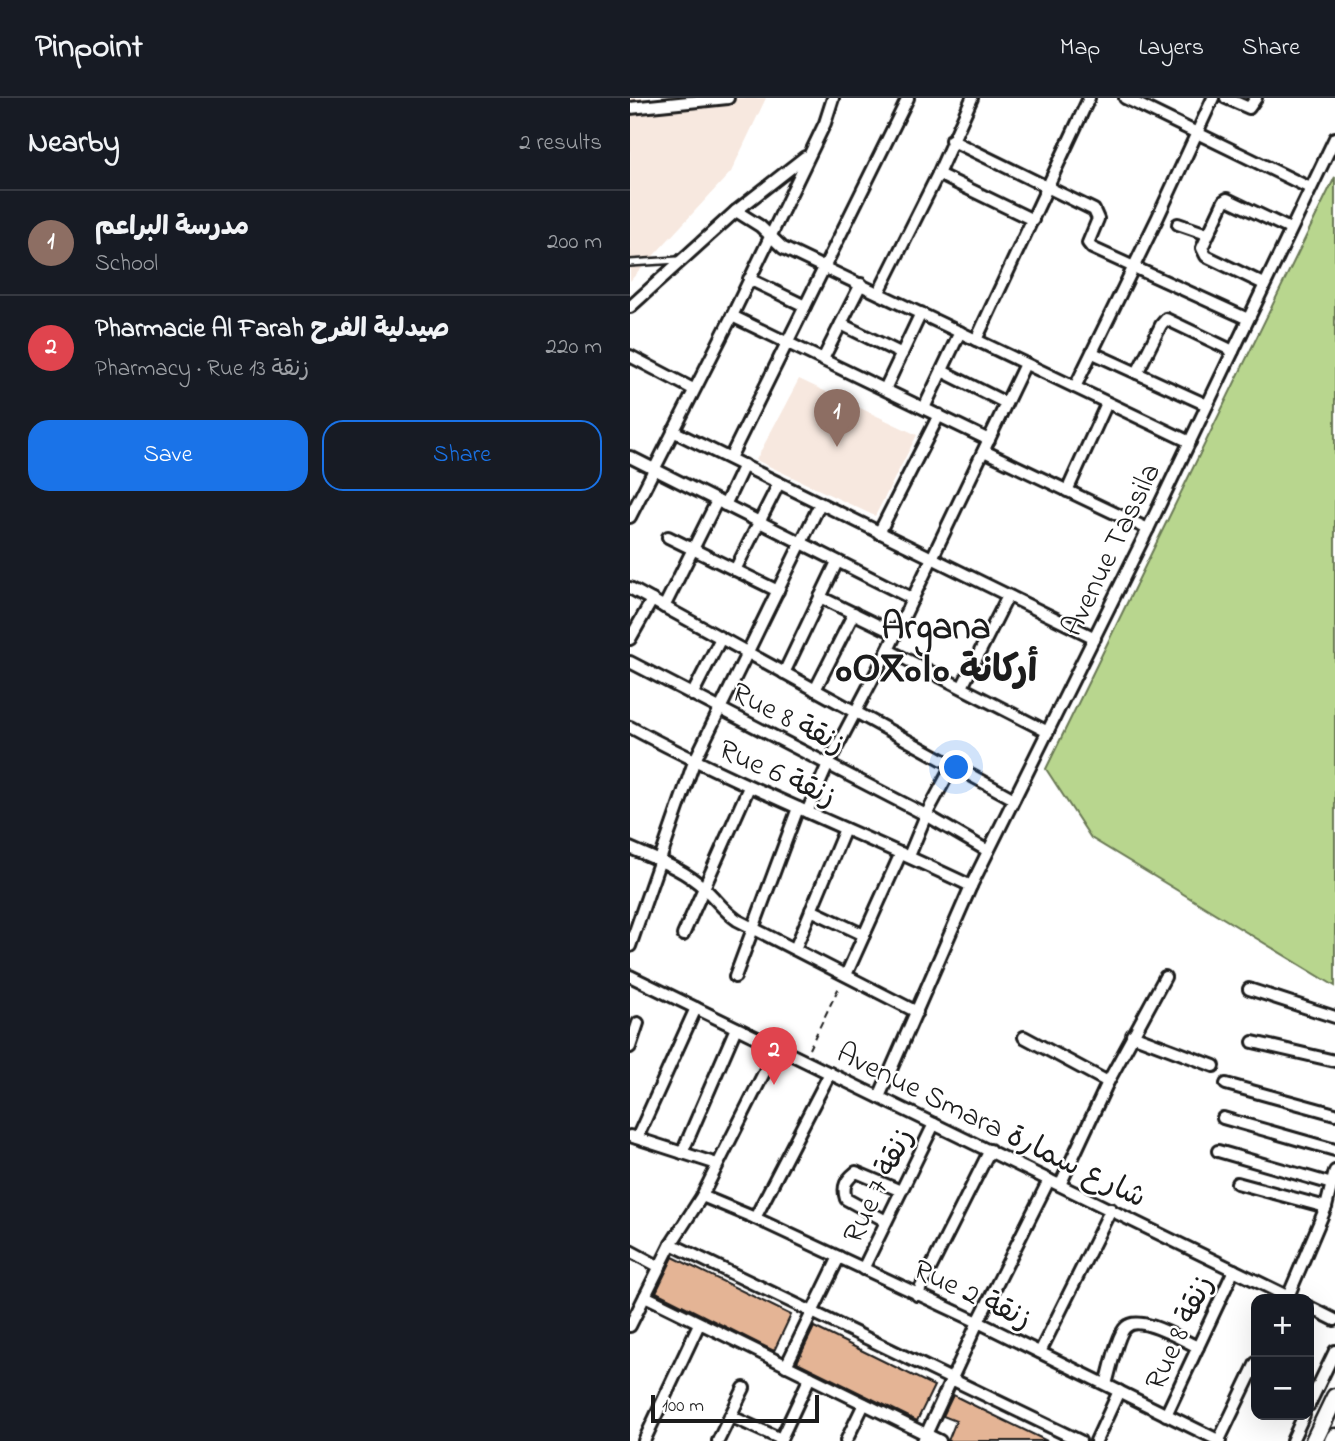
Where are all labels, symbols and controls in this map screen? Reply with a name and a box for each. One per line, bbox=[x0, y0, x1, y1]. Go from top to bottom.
text: Pinpoint bbox=[35, 24, 143, 72]
text: Map bbox=[1060, 31, 1100, 66]
text: Layers bbox=[1138, 31, 1204, 66]
text: Share bbox=[1242, 31, 1300, 66]
text: Nearby bbox=[28, 122, 120, 166]
text: 2 results bbox=[519, 127, 602, 160]
text: مدرسة البراعم bbox=[95, 209, 249, 247]
text: 1 bbox=[47, 226, 55, 259]
text: 200 m bbox=[547, 226, 602, 259]
text: School bbox=[95, 248, 158, 281]
text: Pharmacie Al Farah صيدلية الفرح bbox=[95, 311, 449, 349]
text: 2 bbox=[45, 331, 57, 364]
text: 220 m bbox=[546, 331, 602, 364]
text: Pharmacy · Rue 13 زنقة bbox=[95, 353, 309, 386]
pin: 1 bbox=[814, 389, 860, 447]
button: Save bbox=[28, 420, 308, 491]
button: Share bbox=[322, 420, 602, 491]
street label: Avenue Tassila bbox=[1052, 456, 1174, 644]
district label: Argana ⴰⵔⴳⴰⵏⴰ أركانة bbox=[835, 602, 1038, 699]
street label: Rue 8 زنقة bbox=[723, 672, 852, 767]
street label: Rue 6 زنقة bbox=[711, 729, 843, 820]
your location bbox=[939, 750, 973, 784]
pin: 2 bbox=[751, 1027, 797, 1085]
street label: Avenue Smara شارع سمارة bbox=[829, 1033, 1153, 1221]
street label: Rue 7 زنقة bbox=[833, 1121, 927, 1252]
street label: Rue 2 زنقة bbox=[905, 1249, 1038, 1342]
street label: Rue 8 زنقة bbox=[1135, 1268, 1227, 1398]
map controls bbox=[1251, 1294, 1314, 1420]
button: + bbox=[1251, 1294, 1314, 1357]
button: − bbox=[1251, 1357, 1314, 1420]
scale bar bbox=[651, 1392, 819, 1424]
text: 100 m bbox=[662, 1393, 704, 1420]

